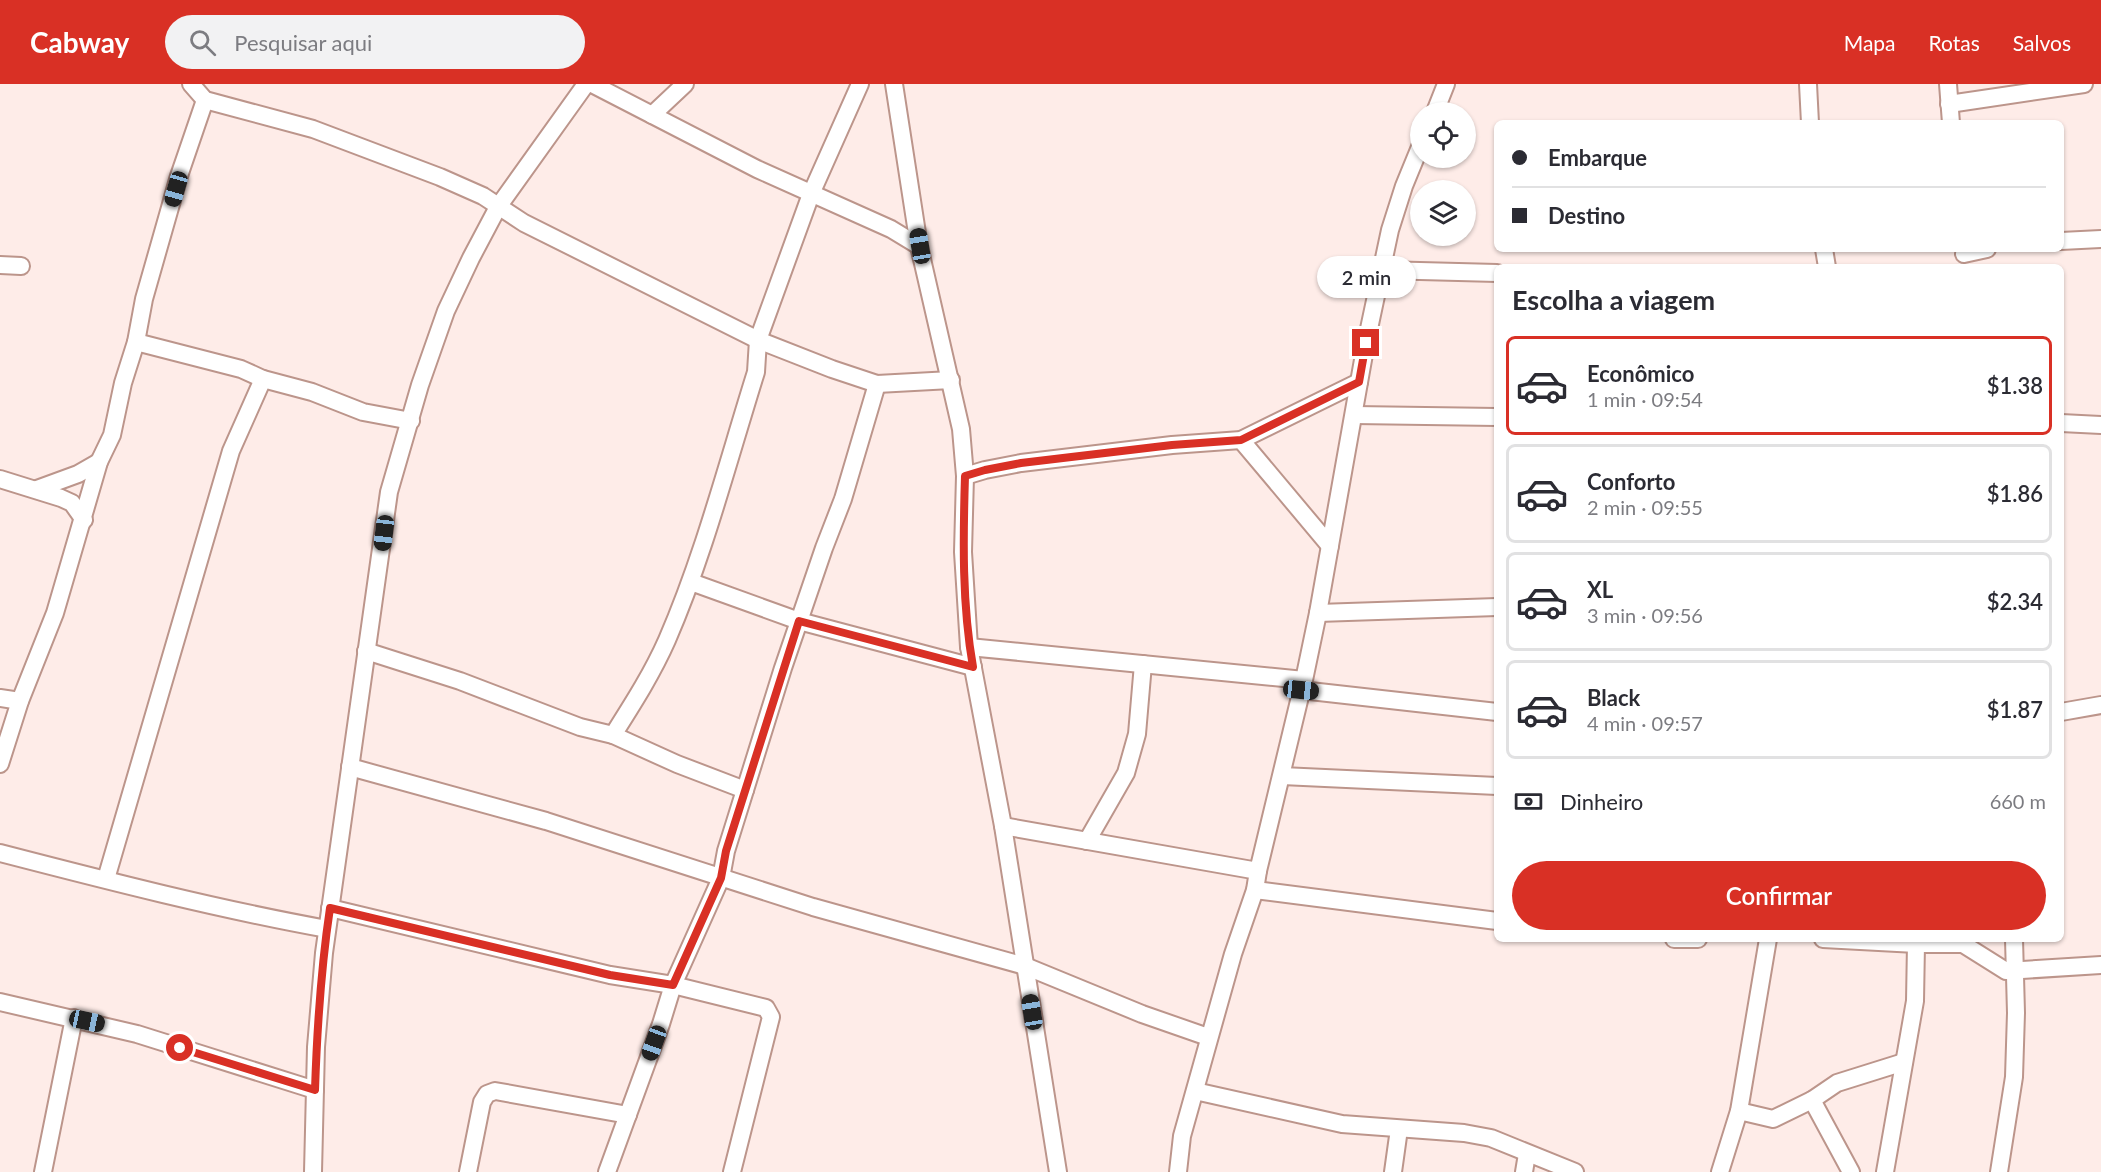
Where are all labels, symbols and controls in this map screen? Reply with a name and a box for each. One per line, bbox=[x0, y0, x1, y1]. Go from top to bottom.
search box bbox=[165, 15, 585, 69]
text: Cabway bbox=[30, 25, 129, 59]
icon: search bbox=[186, 26, 219, 59]
text: Pesquisar aqui bbox=[234, 29, 372, 56]
text: Mapa bbox=[1844, 30, 1896, 55]
text: Rotas bbox=[1929, 30, 1980, 55]
text: Salvos bbox=[2013, 30, 2071, 55]
map controls bbox=[1410, 102, 1476, 246]
button: locate bbox=[1410, 102, 1476, 168]
text: Embarque bbox=[1548, 144, 1647, 171]
car bbox=[162, 169, 190, 209]
button: layers bbox=[1410, 180, 1476, 246]
text: Destino bbox=[1548, 202, 1625, 229]
car bbox=[908, 227, 932, 265]
callout: 2 min bbox=[1316, 256, 1416, 298]
text: 2 min bbox=[1342, 265, 1391, 289]
text: Escolha a viagem bbox=[1512, 283, 1715, 316]
route end bbox=[1352, 329, 1379, 356]
icon: car bbox=[1515, 359, 1569, 413]
text: Econômico bbox=[1587, 360, 1694, 387]
text: $1.38 bbox=[1987, 372, 2043, 399]
text: 1 min · 09:54 bbox=[1587, 387, 1703, 411]
icon: car bbox=[1515, 467, 1569, 521]
text: Conforto bbox=[1587, 468, 1675, 495]
text: $1.86 bbox=[1987, 480, 2043, 507]
text: 2 min · 09:55 bbox=[1587, 495, 1703, 519]
car bbox=[373, 514, 395, 552]
icon: car bbox=[1515, 575, 1569, 629]
text: XL bbox=[1587, 576, 1613, 603]
text: $2.34 bbox=[1987, 588, 2043, 615]
text: 3 min · 09:56 bbox=[1587, 603, 1703, 627]
car bbox=[1282, 679, 1320, 701]
icon: car bbox=[1515, 683, 1569, 737]
text: Black bbox=[1587, 684, 1640, 711]
text: $1.87 bbox=[1987, 696, 2043, 723]
text: 4 min · 09:57 bbox=[1587, 711, 1703, 735]
icon: cash bbox=[1512, 785, 1545, 818]
text: Dinheiro bbox=[1560, 788, 1643, 815]
text: 660 m bbox=[1990, 789, 2046, 813]
button: Confirmar bbox=[1512, 861, 2046, 930]
car bbox=[1020, 993, 1044, 1031]
car bbox=[68, 1008, 106, 1034]
car bbox=[639, 1023, 669, 1063]
route start bbox=[166, 1034, 193, 1061]

